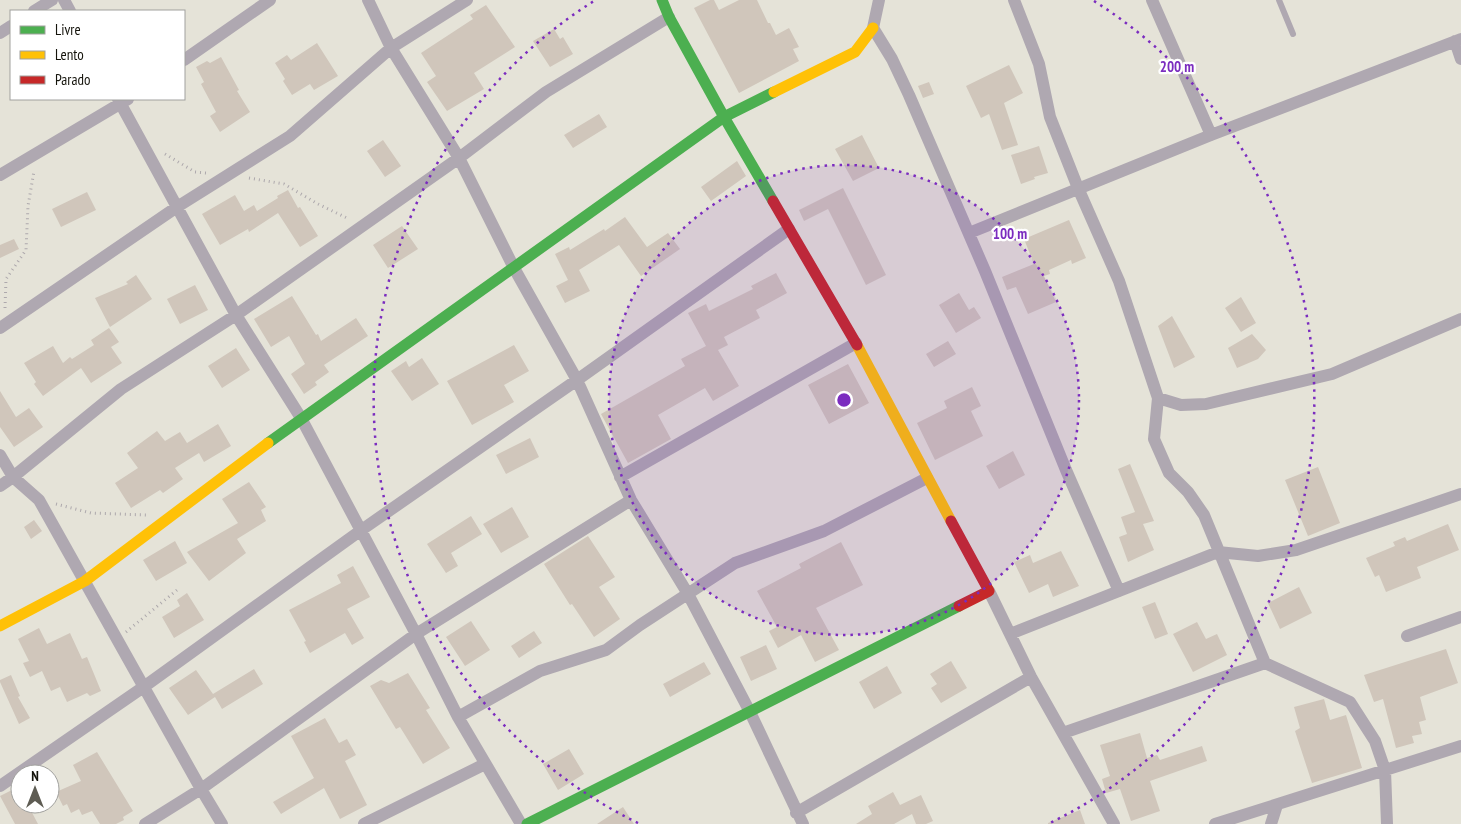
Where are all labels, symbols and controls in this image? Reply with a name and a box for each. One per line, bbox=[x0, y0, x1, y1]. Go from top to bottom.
legend bbox=[10, 10, 185, 100]
text: Livre bbox=[55, 20, 81, 39]
text: Lento bbox=[55, 45, 84, 64]
text: 200 m bbox=[1160, 57, 1194, 76]
text: Parado bbox=[55, 70, 90, 89]
text: 100 m bbox=[993, 224, 1027, 243]
centre of rings bbox=[835, 391, 853, 409]
north arrow bbox=[10, 764, 60, 814]
text: N bbox=[31, 767, 39, 785]

